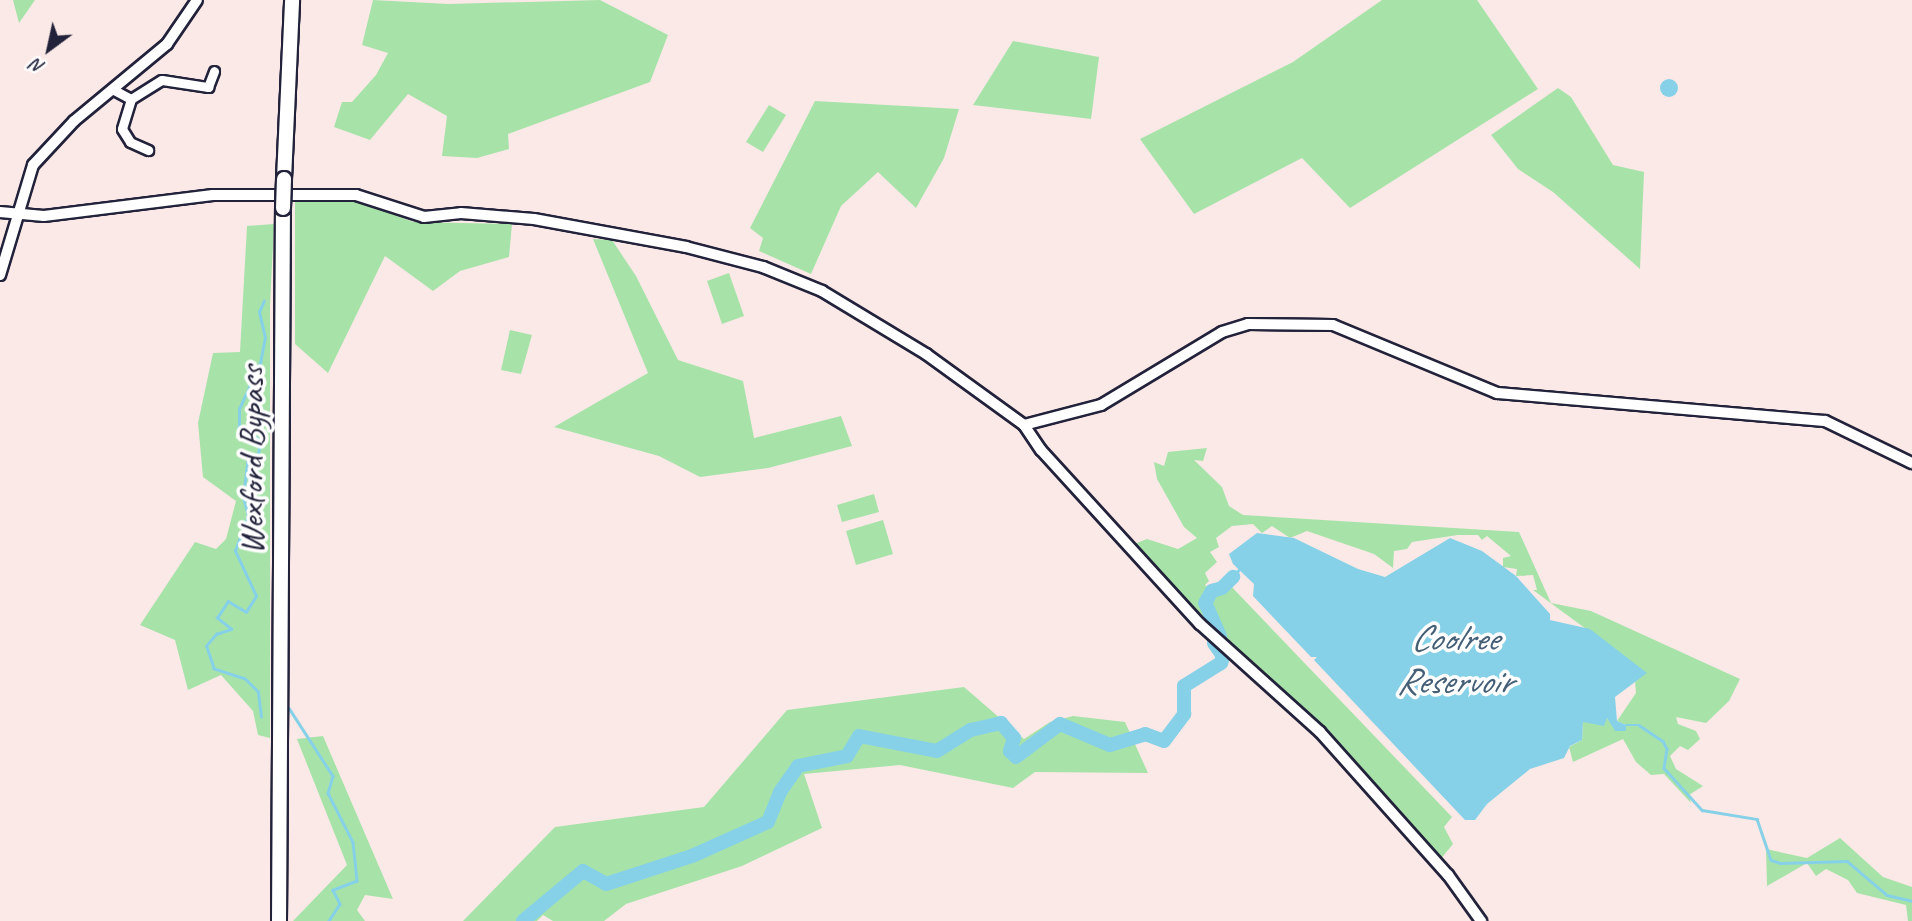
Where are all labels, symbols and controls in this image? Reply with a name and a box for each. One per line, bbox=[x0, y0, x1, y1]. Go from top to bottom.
north arrow bbox=[14, 14, 84, 84]
text: N bbox=[26, 53, 49, 80]
street label: Wexford Bypass bbox=[231, 366, 273, 554]
water label: Coolree Reservoir bbox=[1396, 617, 1512, 704]

